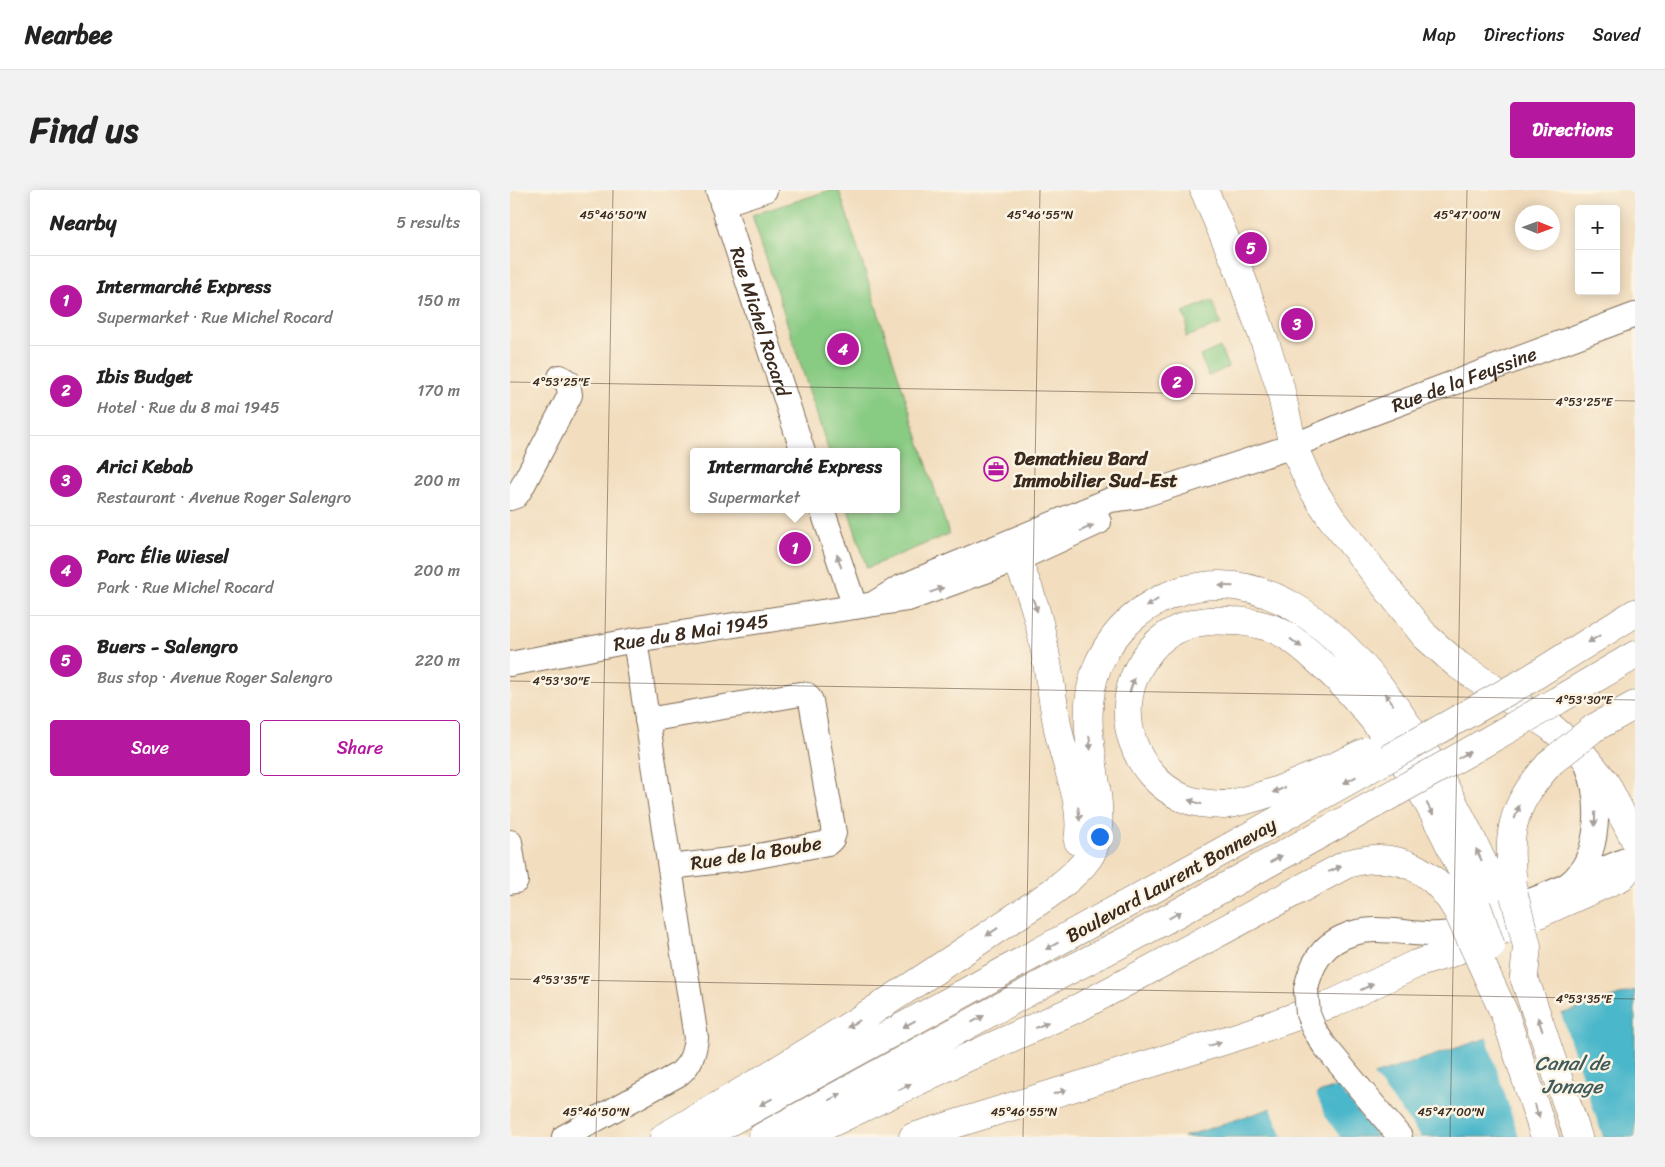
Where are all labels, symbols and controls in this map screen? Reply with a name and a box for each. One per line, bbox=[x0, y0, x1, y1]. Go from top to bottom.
text: Nearbee bbox=[25, 14, 113, 56]
text: Map bbox=[1423, 19, 1456, 51]
text: Directions bbox=[1484, 19, 1565, 51]
text: Saved bbox=[1593, 19, 1640, 51]
text: Find us bbox=[30, 99, 138, 161]
button: Directions bbox=[1510, 102, 1635, 158]
text: Nearby bbox=[50, 204, 116, 242]
text: 45°46'50"N bbox=[580, 204, 647, 226]
text: 45°46'55"N bbox=[1007, 204, 1074, 226]
text: 45°47'00"N bbox=[1433, 204, 1501, 226]
north arrow bbox=[1515, 205, 1560, 250]
map controls bbox=[1575, 205, 1620, 295]
button: + bbox=[1575, 205, 1620, 250]
text: 5 results bbox=[396, 208, 460, 237]
pin: 5 bbox=[1235, 229, 1267, 267]
street label: Rue Michel Rocard bbox=[721, 242, 801, 402]
button: − bbox=[1575, 250, 1620, 295]
text: Intermarché Express bbox=[97, 270, 271, 303]
text: 1 bbox=[63, 286, 69, 315]
text: 150 m bbox=[417, 286, 460, 315]
text: Supermarket · Rue Michel Rocard bbox=[97, 303, 332, 332]
pin: 3 bbox=[1281, 305, 1313, 343]
pin: 4 bbox=[827, 330, 859, 368]
street label: Rue de la Feyssine bbox=[1386, 337, 1542, 421]
text: Ibis Budget bbox=[97, 360, 193, 393]
pin: 2 bbox=[1161, 363, 1193, 401]
text: 4°53'25"E bbox=[533, 371, 591, 393]
text: 2 bbox=[61, 376, 71, 405]
text: 170 m bbox=[417, 376, 460, 405]
text: 4°53'25"E bbox=[1556, 391, 1614, 413]
text: Hotel · Rue du 8 mai 1945 bbox=[97, 393, 280, 422]
place label: Demathieu Bard Immobilier Sud-Est bbox=[1013, 442, 1178, 497]
popup bbox=[690, 448, 900, 513]
text: Arici Kebab bbox=[97, 450, 193, 483]
text: Intermarché Express bbox=[708, 450, 882, 483]
office icon: Demathieu Bard Immobilier Sud-Est bbox=[983, 456, 1009, 482]
text: 3 bbox=[62, 466, 70, 495]
text: 200 m bbox=[414, 466, 460, 495]
text: Restaurant · Avenue Roger Salengro bbox=[97, 483, 351, 512]
text: Supermarket bbox=[708, 483, 800, 512]
one-way arrow bbox=[1080, 523, 1094, 531]
pin: 1 bbox=[779, 529, 811, 567]
text: Parc Élie Wiesel bbox=[97, 540, 229, 573]
one-way arrow bbox=[835, 553, 843, 568]
text: 4 bbox=[61, 556, 71, 585]
text: 200 m bbox=[414, 556, 460, 585]
text: Park · Rue Michel Rocard bbox=[97, 573, 273, 602]
one-way arrow bbox=[1218, 581, 1234, 589]
one-way arrow bbox=[930, 586, 945, 594]
one-way arrow bbox=[1032, 597, 1039, 612]
one-way arrow bbox=[1145, 599, 1158, 608]
street label: Rue du 8 Mai 1945 bbox=[611, 604, 771, 660]
text: Buers - Salengro bbox=[97, 630, 238, 663]
one-way arrow bbox=[1587, 635, 1600, 644]
one-way arrow bbox=[1289, 638, 1303, 648]
text: 5 bbox=[61, 646, 71, 675]
text: 220 m bbox=[415, 646, 460, 675]
text: Bus stop · Avenue Roger Salengro bbox=[97, 663, 333, 692]
text: 4°53'30"E bbox=[533, 670, 591, 692]
one-way arrow bbox=[1129, 678, 1136, 693]
text: 4°53'30"E bbox=[1556, 689, 1614, 711]
one-way arrow bbox=[1384, 692, 1394, 706]
button: Save bbox=[50, 720, 250, 776]
button: Share bbox=[260, 720, 460, 776]
one-way arrow bbox=[1086, 736, 1094, 752]
one-way arrow bbox=[1458, 750, 1471, 759]
one-way arrow bbox=[1342, 776, 1357, 784]
one-way arrow bbox=[1271, 786, 1286, 794]
one-way arrow bbox=[1187, 797, 1202, 805]
one-way arrow bbox=[1426, 802, 1435, 815]
one-way arrow bbox=[1513, 804, 1521, 819]
one-way arrow bbox=[1075, 807, 1083, 823]
street label: Boulevard Laurent Bonnevay bbox=[1059, 808, 1283, 952]
one-way arrow bbox=[1591, 811, 1599, 827]
your location bbox=[1087, 824, 1113, 850]
street label: Rue de la Boube bbox=[688, 826, 824, 880]
one-way arrow bbox=[1475, 848, 1483, 862]
one-way arrow bbox=[1269, 855, 1284, 863]
one-way arrow bbox=[1328, 865, 1342, 873]
one-way arrow bbox=[1167, 911, 1182, 919]
one-way arrow bbox=[986, 927, 999, 937]
one-way arrow bbox=[1045, 941, 1058, 950]
text: 4°53'35"E bbox=[533, 969, 591, 991]
one-way arrow bbox=[1360, 983, 1374, 991]
text: 4°53'35"E bbox=[1556, 988, 1614, 1010]
one-way arrow bbox=[971, 1015, 985, 1023]
one-way arrow bbox=[1536, 1017, 1543, 1032]
one-way arrow bbox=[846, 1019, 859, 1028]
one-way arrow bbox=[902, 1019, 916, 1028]
one-way arrow bbox=[1035, 1020, 1049, 1028]
one-way arrow bbox=[1208, 1040, 1223, 1047]
water label: Canal de Jonage bbox=[1535, 1046, 1612, 1104]
one-way arrow bbox=[897, 1082, 912, 1091]
one-way arrow bbox=[1053, 1087, 1068, 1095]
one-way arrow bbox=[828, 1093, 843, 1101]
one-way arrow bbox=[760, 1097, 773, 1106]
text: 45°46'50"N bbox=[563, 1101, 630, 1123]
text: 45°46'55"N bbox=[991, 1101, 1058, 1123]
text: 45°47'00"N bbox=[1417, 1101, 1485, 1123]
one-way arrow bbox=[1533, 1104, 1541, 1119]

